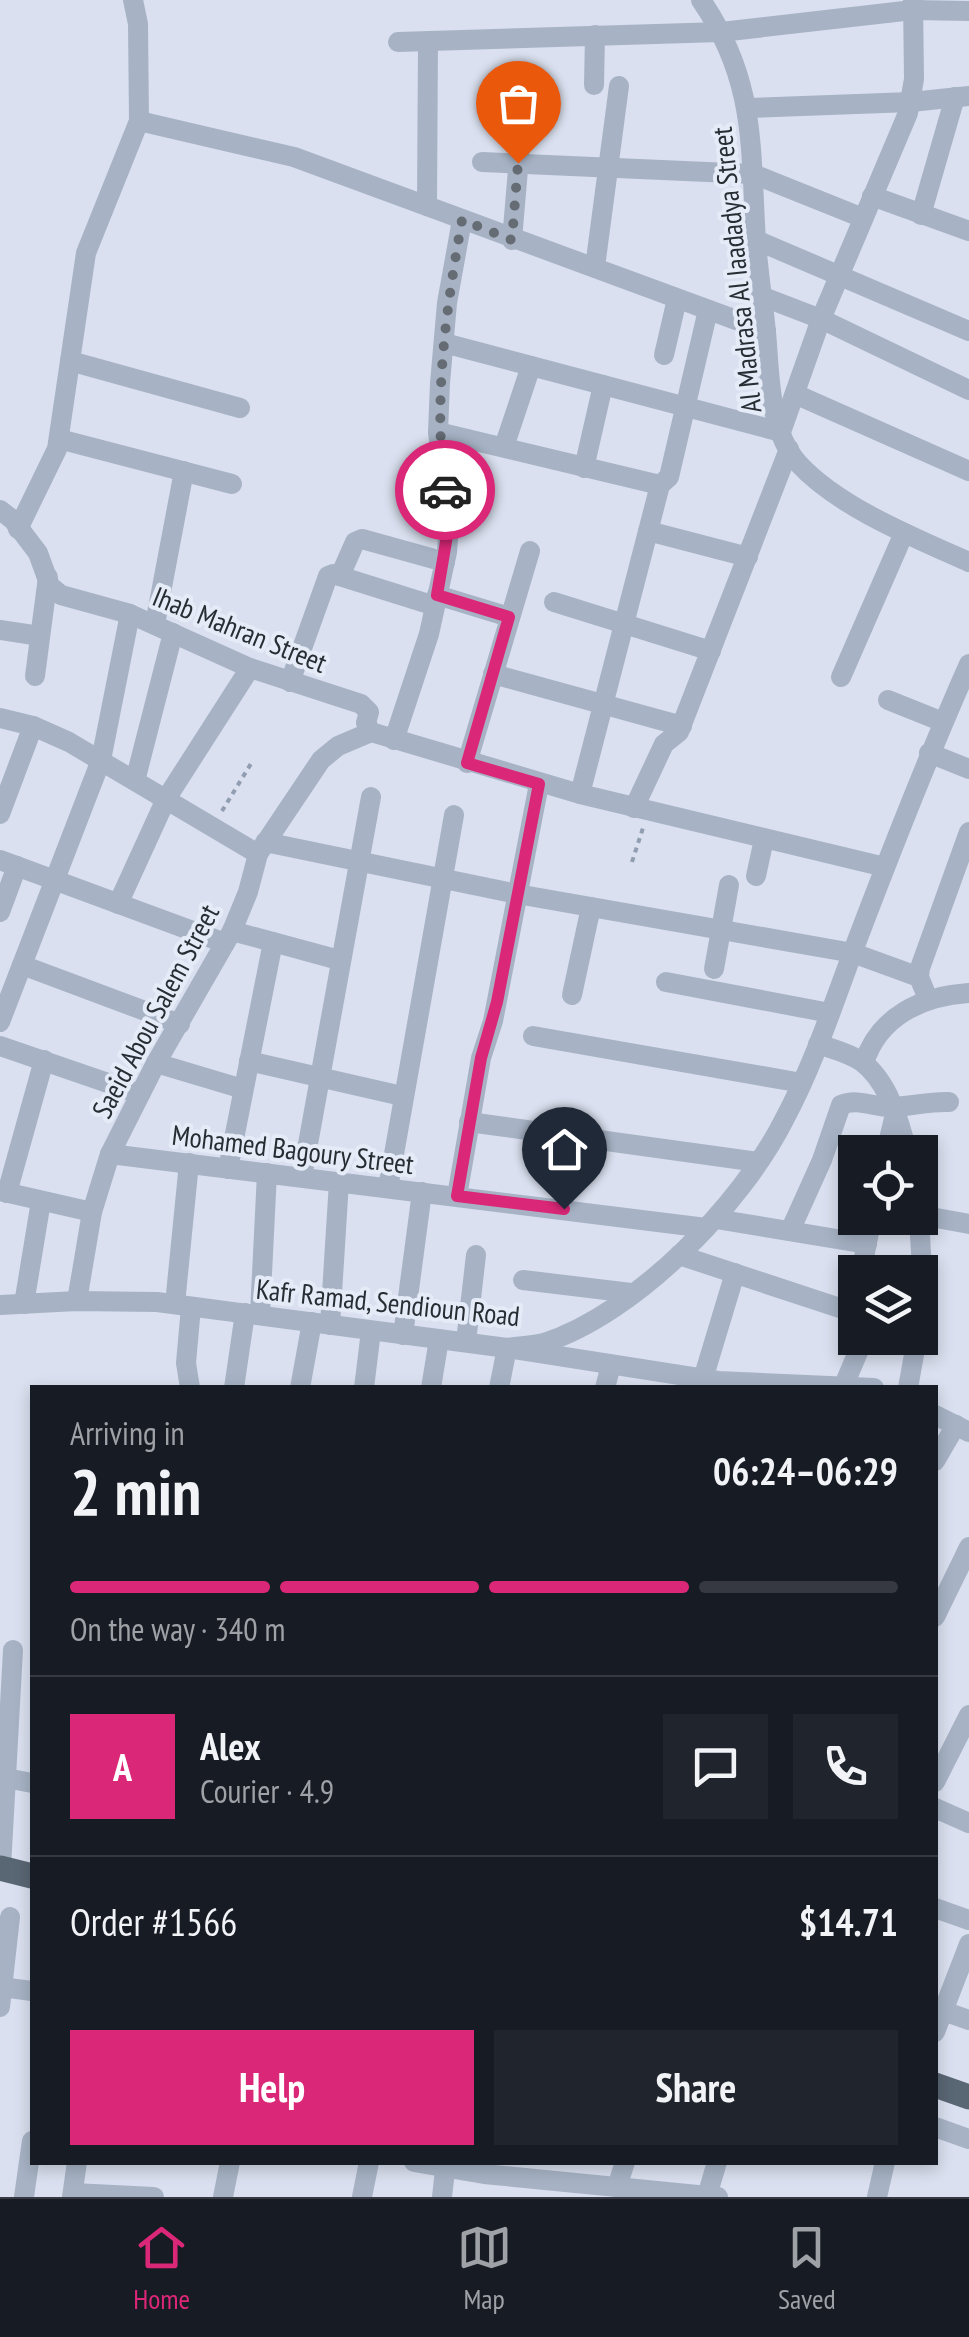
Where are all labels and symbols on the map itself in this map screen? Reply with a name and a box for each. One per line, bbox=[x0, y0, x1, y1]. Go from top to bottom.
pin bbox=[476, 61, 561, 164]
street label: Al Madrasa Al Iaadadya Street bbox=[703, 125, 769, 415]
courier bbox=[395, 440, 495, 540]
street label: Ihab Mahran Street bbox=[148, 577, 333, 681]
street label: Saeid Abou Salem Street bbox=[83, 897, 227, 1124]
pin bbox=[522, 1107, 607, 1210]
street label: Mohamed Bagoury Street bbox=[170, 1116, 416, 1182]
street label: Kafr Ramad, Sendioun Road bbox=[254, 1270, 522, 1334]

